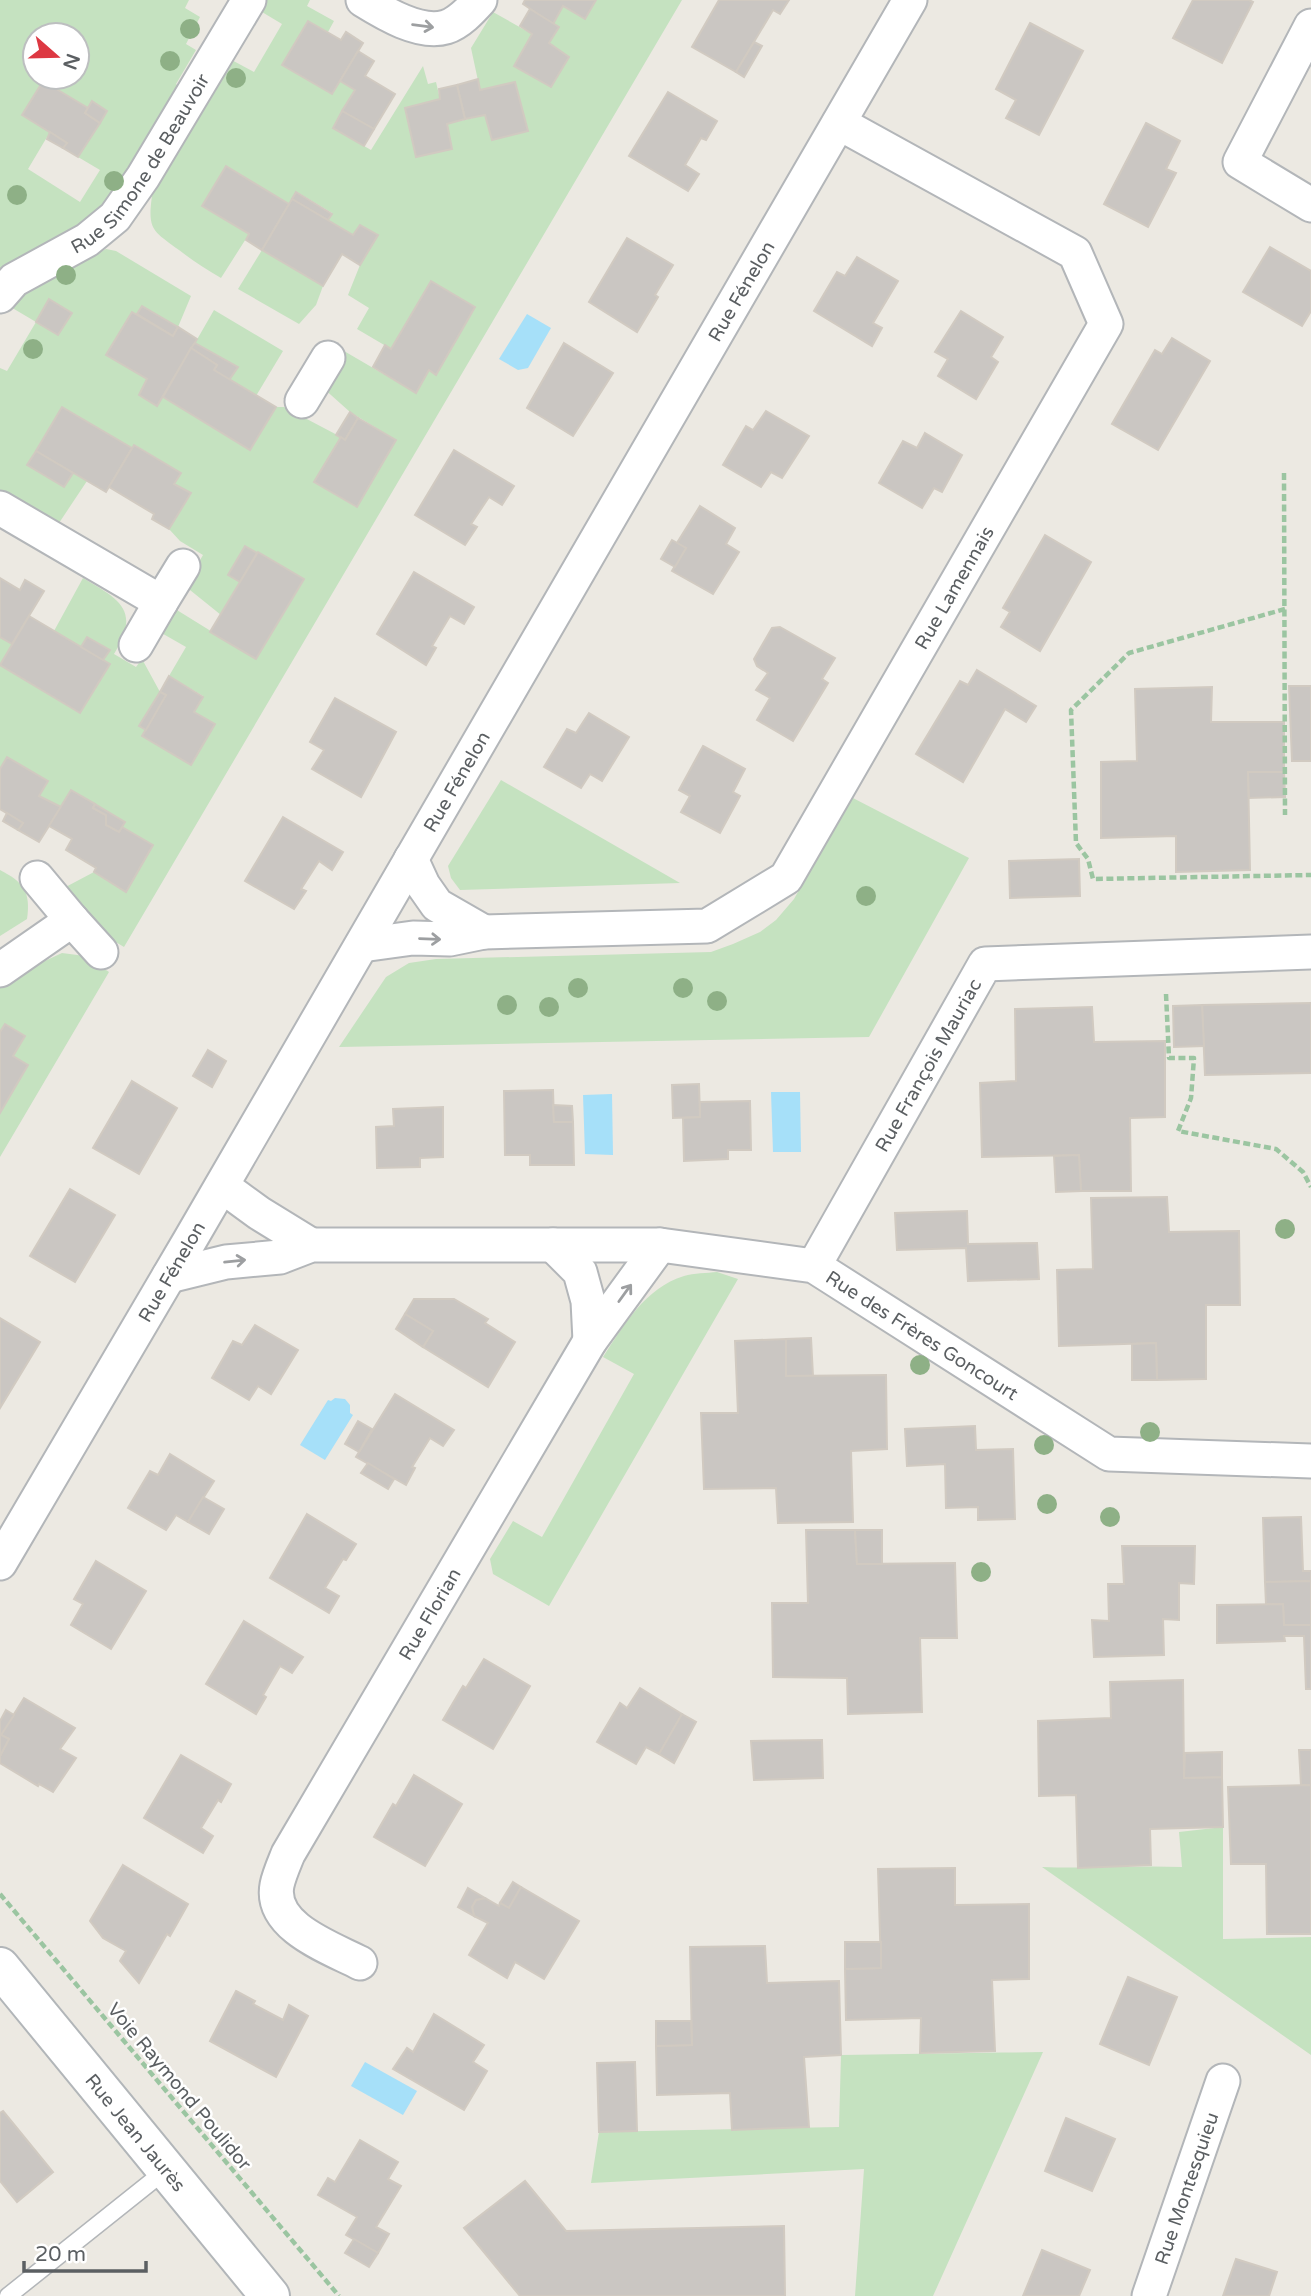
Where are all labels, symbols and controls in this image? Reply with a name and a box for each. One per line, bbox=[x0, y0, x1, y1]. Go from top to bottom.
one-way arrow bbox=[412, 20, 434, 33]
north arrow bbox=[21, 21, 91, 91]
text: N bbox=[58, 51, 84, 72]
street label: Rue Simone de Beauvoir bbox=[67, 69, 215, 259]
street label: Rue Fénelon bbox=[704, 237, 780, 346]
street label: Rue Lamennais bbox=[911, 523, 999, 653]
street label: Rue Fénelon bbox=[419, 728, 495, 836]
one-way arrow bbox=[418, 932, 441, 945]
street label: Rue François Mauriac bbox=[871, 975, 986, 1156]
street label: Rue Fénelon bbox=[134, 1218, 210, 1326]
one-way arrow bbox=[224, 1254, 246, 1267]
street label: Rue des Frères Goncourt bbox=[822, 1266, 1022, 1405]
one-way arrow bbox=[618, 1284, 632, 1303]
street label: Rue Florian bbox=[395, 1565, 466, 1664]
street label: Voie Raymond Poulidor bbox=[103, 1998, 256, 2175]
street label: Rue Jean Jaurès bbox=[80, 2070, 190, 2196]
street label: Rue Montesquieu bbox=[1151, 2110, 1223, 2268]
scale bar bbox=[24, 2230, 147, 2274]
text: 20 m bbox=[35, 2242, 86, 2267]

